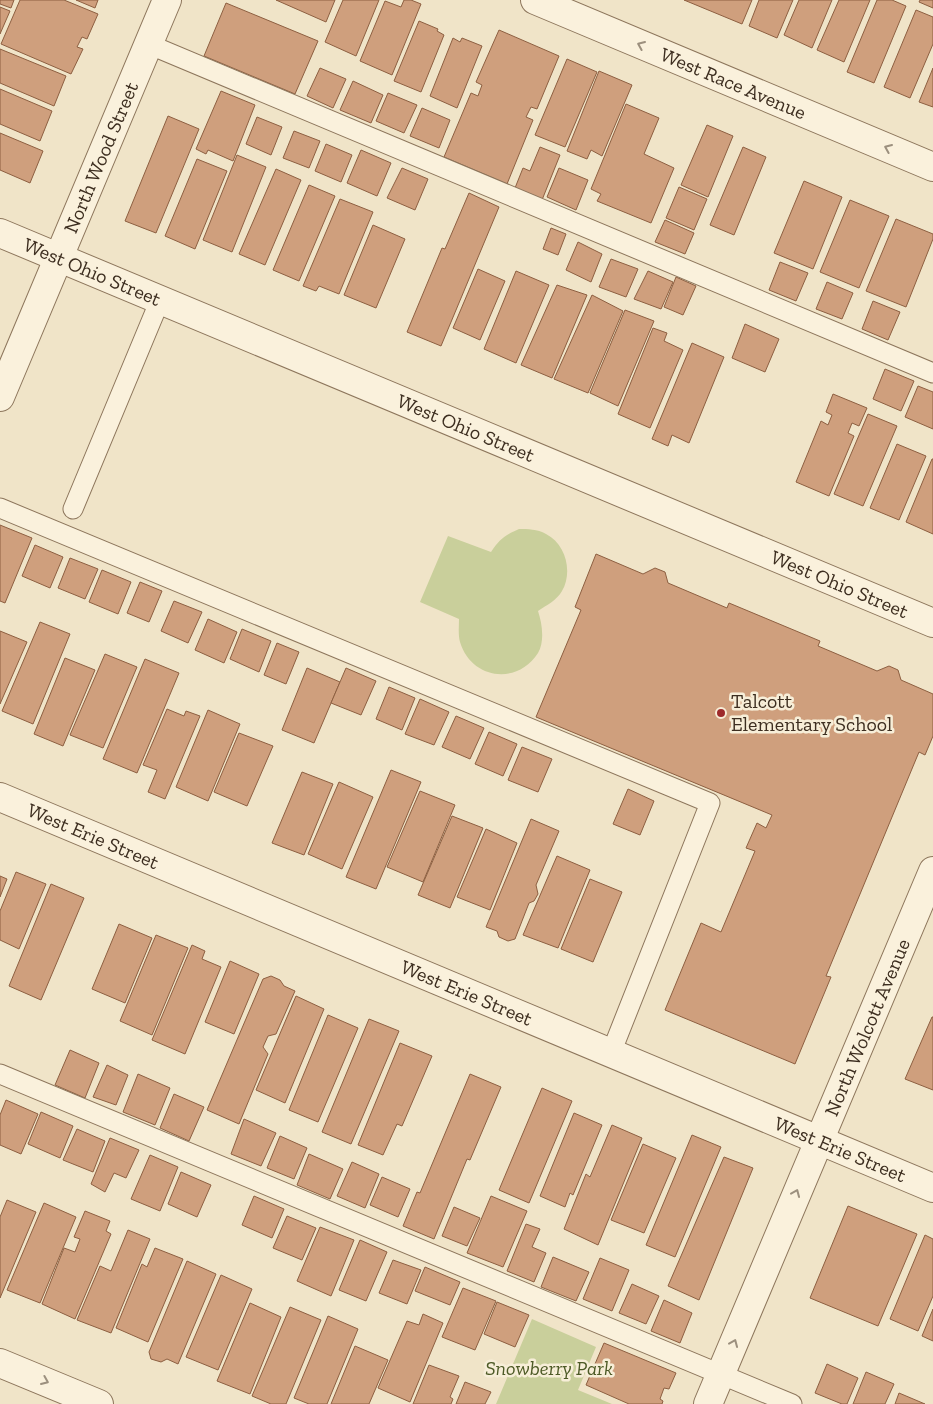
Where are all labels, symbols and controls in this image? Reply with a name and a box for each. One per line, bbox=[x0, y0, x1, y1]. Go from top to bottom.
one-way arrow bbox=[637, 40, 646, 51]
street label: West Race Avenue bbox=[657, 42, 810, 124]
street label: North Wood Street bbox=[58, 78, 143, 237]
one-way arrow bbox=[884, 143, 893, 154]
street label: West Ohio Street bbox=[20, 232, 165, 311]
street label: West Ohio Street bbox=[394, 388, 539, 467]
street label: West Ohio Street bbox=[767, 545, 912, 624]
place label: Talcott Elementary School bbox=[731, 689, 892, 736]
marker: Talcott Elementary School bbox=[715, 707, 727, 719]
street label: West Erie Street bbox=[24, 798, 163, 874]
street label: North Wolcott Avenue bbox=[819, 935, 915, 1120]
street label: West Erie Street bbox=[397, 954, 537, 1031]
street label: West Erie Street bbox=[771, 1111, 910, 1188]
one-way arrow bbox=[790, 1189, 801, 1198]
one-way arrow bbox=[727, 1339, 738, 1348]
park label: Snowberry Park bbox=[485, 1356, 613, 1380]
one-way arrow bbox=[40, 1375, 49, 1386]

